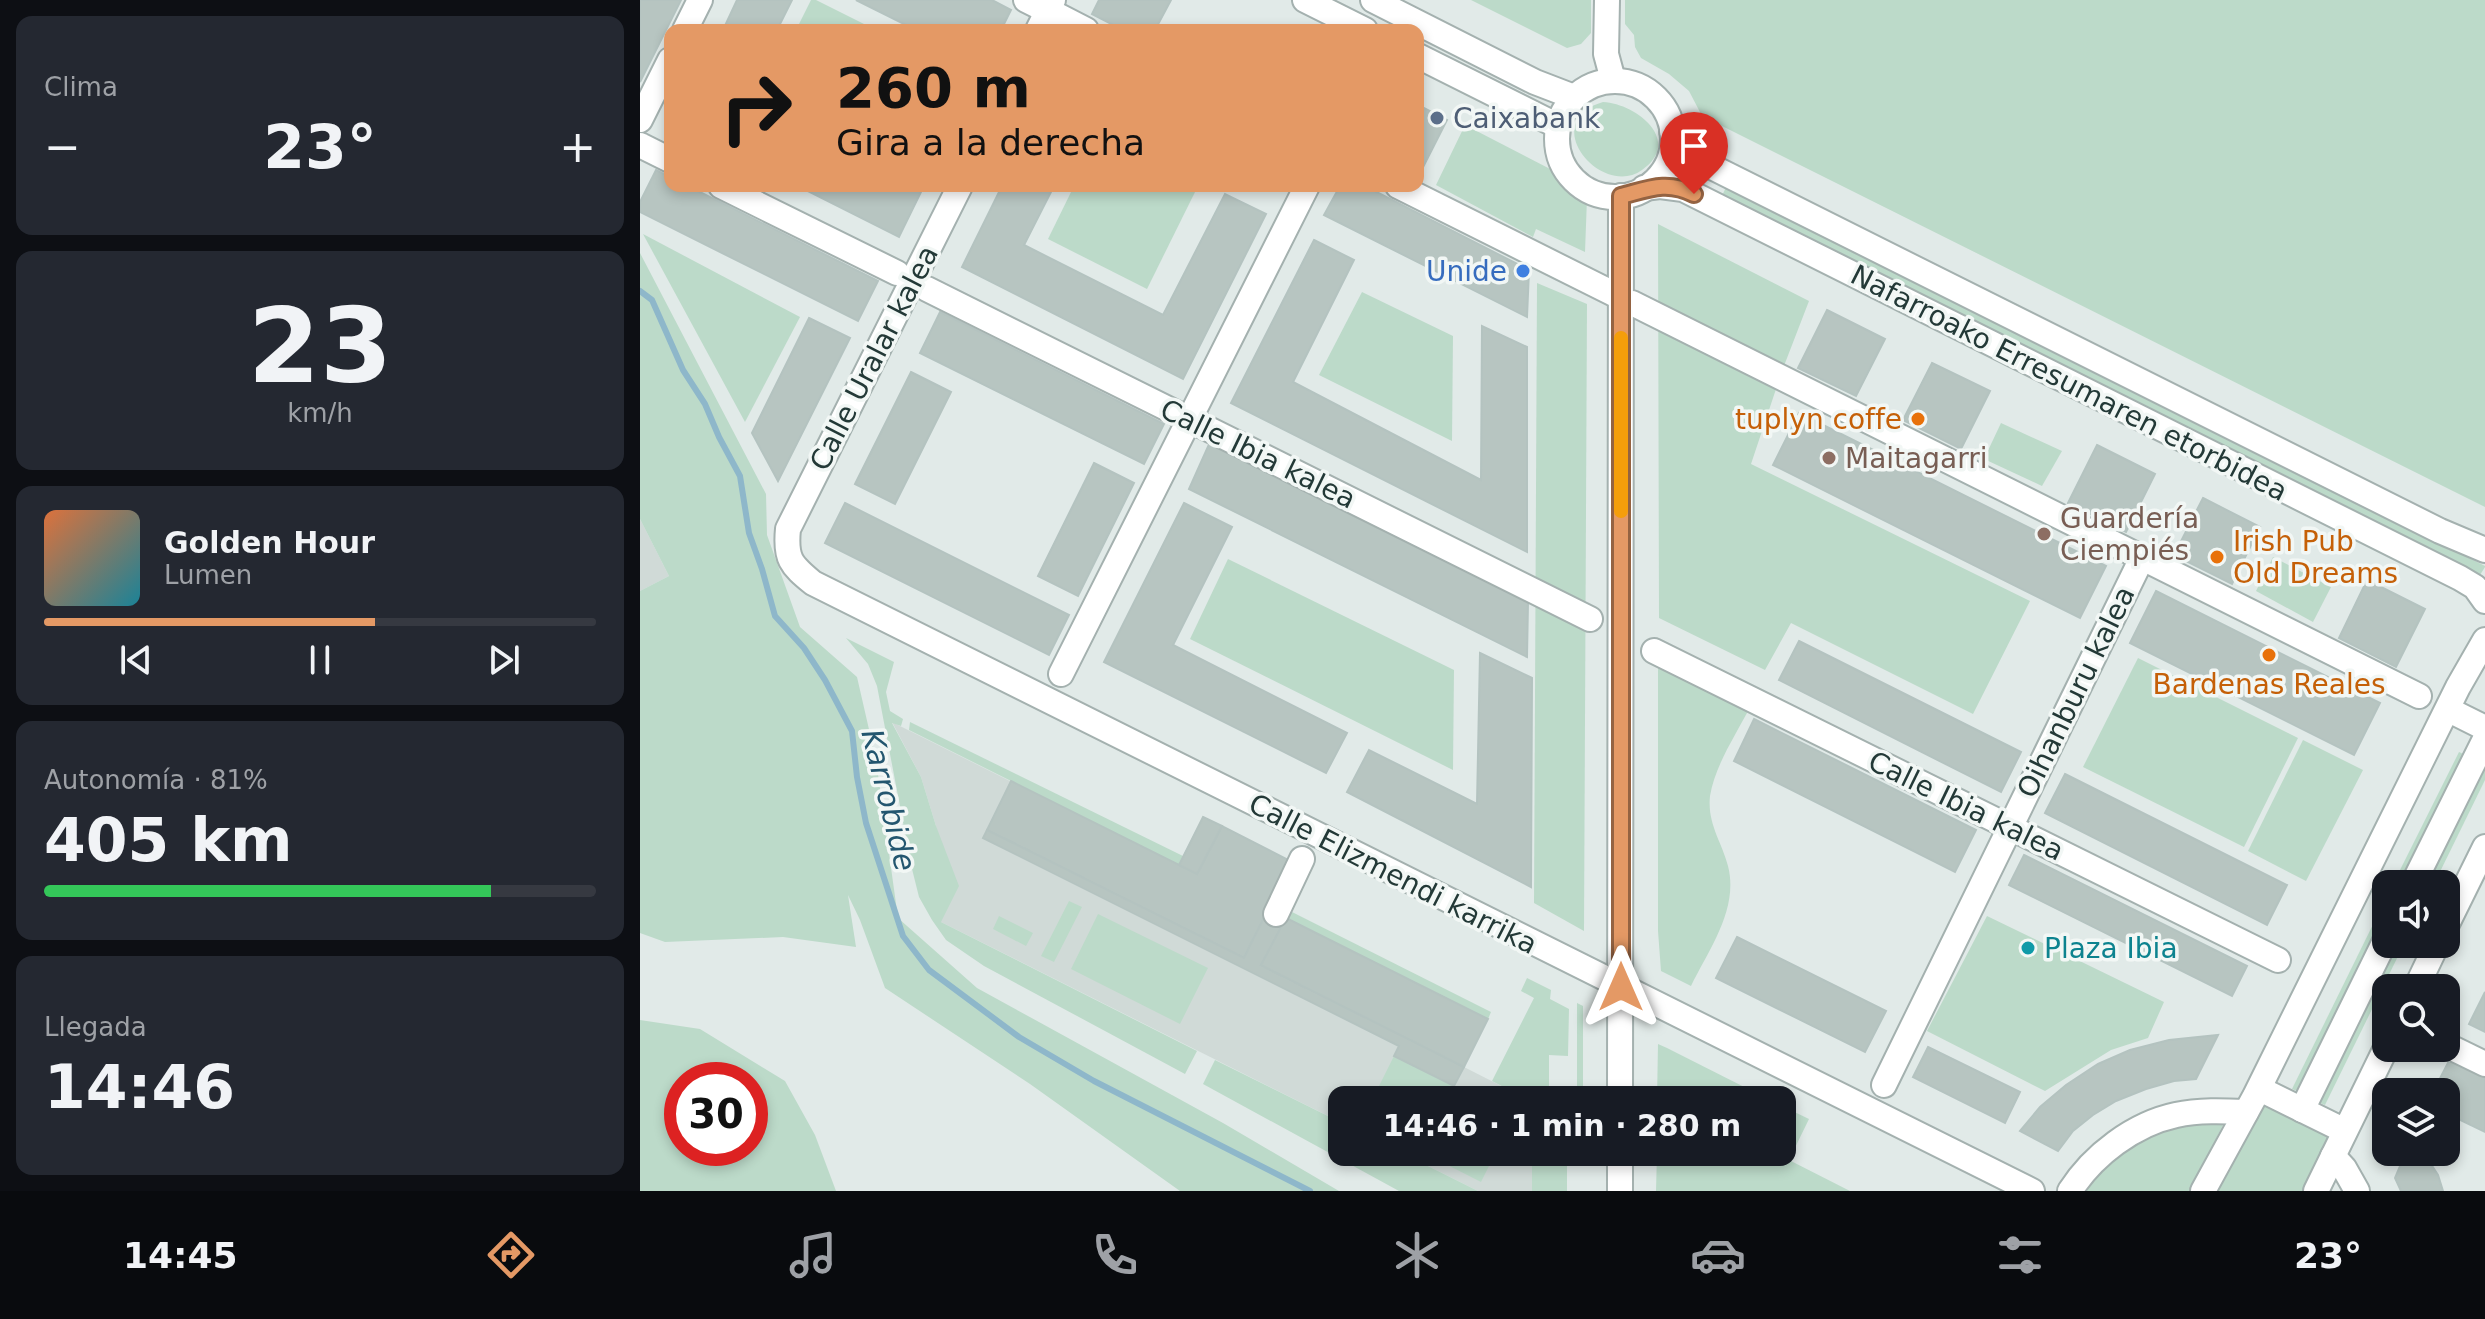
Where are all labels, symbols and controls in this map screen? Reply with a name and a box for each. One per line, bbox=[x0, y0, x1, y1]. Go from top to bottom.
text: 260 m bbox=[836, 55, 1031, 120]
icon: right bbox=[704, 56, 808, 160]
text: Clima bbox=[44, 72, 118, 102]
place label: Caixabank bbox=[1453, 102, 1601, 135]
marker: Caixabank bbox=[1428, 109, 1446, 127]
text: 23° bbox=[263, 112, 377, 182]
pin bbox=[1660, 112, 1728, 194]
text: − bbox=[44, 121, 81, 172]
text: + bbox=[559, 121, 596, 172]
text: Gira a la derecha bbox=[836, 122, 1145, 163]
icon: arrive bbox=[1672, 124, 1716, 168]
street label: Calle Uralar kalea bbox=[803, 240, 945, 476]
place label: Unide bbox=[1426, 255, 1507, 288]
street label: Nafarroako Erresumaren etorbidea bbox=[1845, 258, 2293, 508]
marker: Unide bbox=[1514, 262, 1532, 280]
text: 23 bbox=[248, 285, 392, 407]
street label: Calle Ibia kalea bbox=[1155, 392, 1361, 516]
text: km/h bbox=[287, 398, 353, 428]
place label: tuplyn coffe bbox=[1735, 403, 1902, 436]
marker: tuplyn coffe bbox=[1909, 410, 1927, 428]
place label: Maitagarri bbox=[1845, 442, 1987, 475]
marker: Maitagarri bbox=[1820, 449, 1838, 467]
place label: Guardería Ciempiés bbox=[2060, 502, 2199, 567]
text: Golden Hour bbox=[164, 525, 375, 560]
marker: Guardería Ciempiés bbox=[2035, 525, 2053, 543]
place label: Irish Pub Old Dreams bbox=[2233, 525, 2398, 590]
marker: Irish Pub Old Dreams bbox=[2208, 548, 2226, 566]
text: Lumen bbox=[164, 560, 252, 590]
street label: Oihanburu kalea bbox=[2010, 581, 2142, 803]
icon: previous bbox=[114, 638, 158, 682]
icon: pause bbox=[298, 638, 342, 682]
icon: next bbox=[482, 638, 526, 682]
marker: Bardenas Reales bbox=[2260, 646, 2278, 664]
place label: Bardenas Reales bbox=[2153, 668, 2385, 701]
water label: Karrobide bbox=[854, 725, 924, 875]
street label: Calle Ibia kalea bbox=[1863, 744, 2069, 868]
text: Autonomía · 81% bbox=[44, 765, 268, 795]
street label: Calle Elizmendi karrika bbox=[1243, 787, 1543, 961]
text: 405 km bbox=[44, 805, 293, 875]
map controls bbox=[2372, 870, 2460, 1166]
button: sound bbox=[2372, 870, 2460, 958]
place label: Plaza Ibia bbox=[2044, 932, 2178, 965]
marker: Plaza Ibia bbox=[2019, 939, 2037, 957]
position arrow bbox=[1579, 945, 1663, 1029]
button: search bbox=[2372, 974, 2460, 1062]
text: Llegada bbox=[44, 1012, 147, 1042]
text: 14:46 bbox=[44, 1052, 235, 1122]
speed limit sign: 30 bbox=[664, 1062, 768, 1166]
button: layers bbox=[2372, 1078, 2460, 1166]
text: 14:46 · 1 min · 280 m bbox=[1383, 1108, 1741, 1143]
icon: directions bbox=[483, 1227, 539, 1283]
icon: music bbox=[785, 1227, 841, 1283]
icon: phone bbox=[1087, 1227, 1143, 1283]
icon: climate bbox=[1389, 1227, 1445, 1283]
icon: car bbox=[1690, 1227, 1746, 1283]
icon: filters bbox=[1992, 1227, 2048, 1283]
text: 14:45 bbox=[123, 1235, 237, 1276]
text: 23° bbox=[2294, 1235, 2362, 1276]

